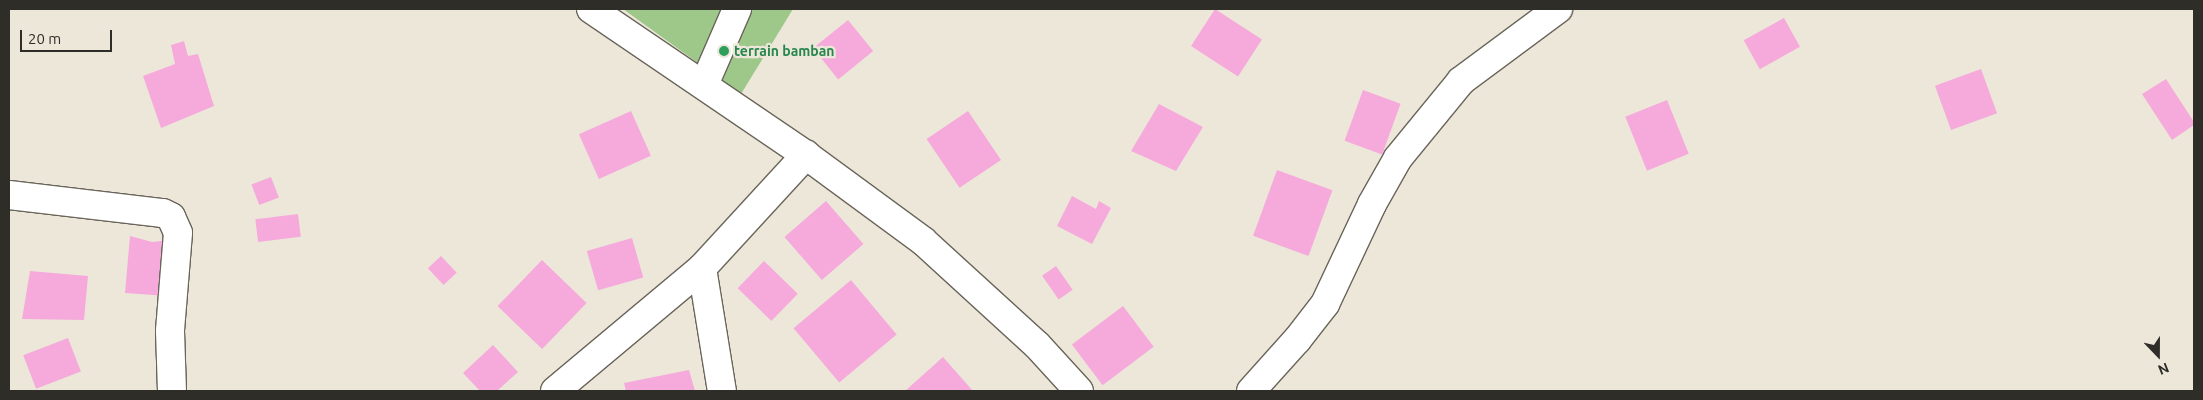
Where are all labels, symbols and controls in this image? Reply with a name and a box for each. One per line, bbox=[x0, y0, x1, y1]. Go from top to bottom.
scale bar bbox=[22, 20, 115, 52]
text: 20 m bbox=[28, 30, 61, 47]
place label: terrain bamban bbox=[734, 43, 835, 59]
marker: terrain bamban bbox=[718, 45, 730, 57]
north arrow bbox=[2133, 330, 2183, 380]
text: N bbox=[2156, 360, 2171, 378]

